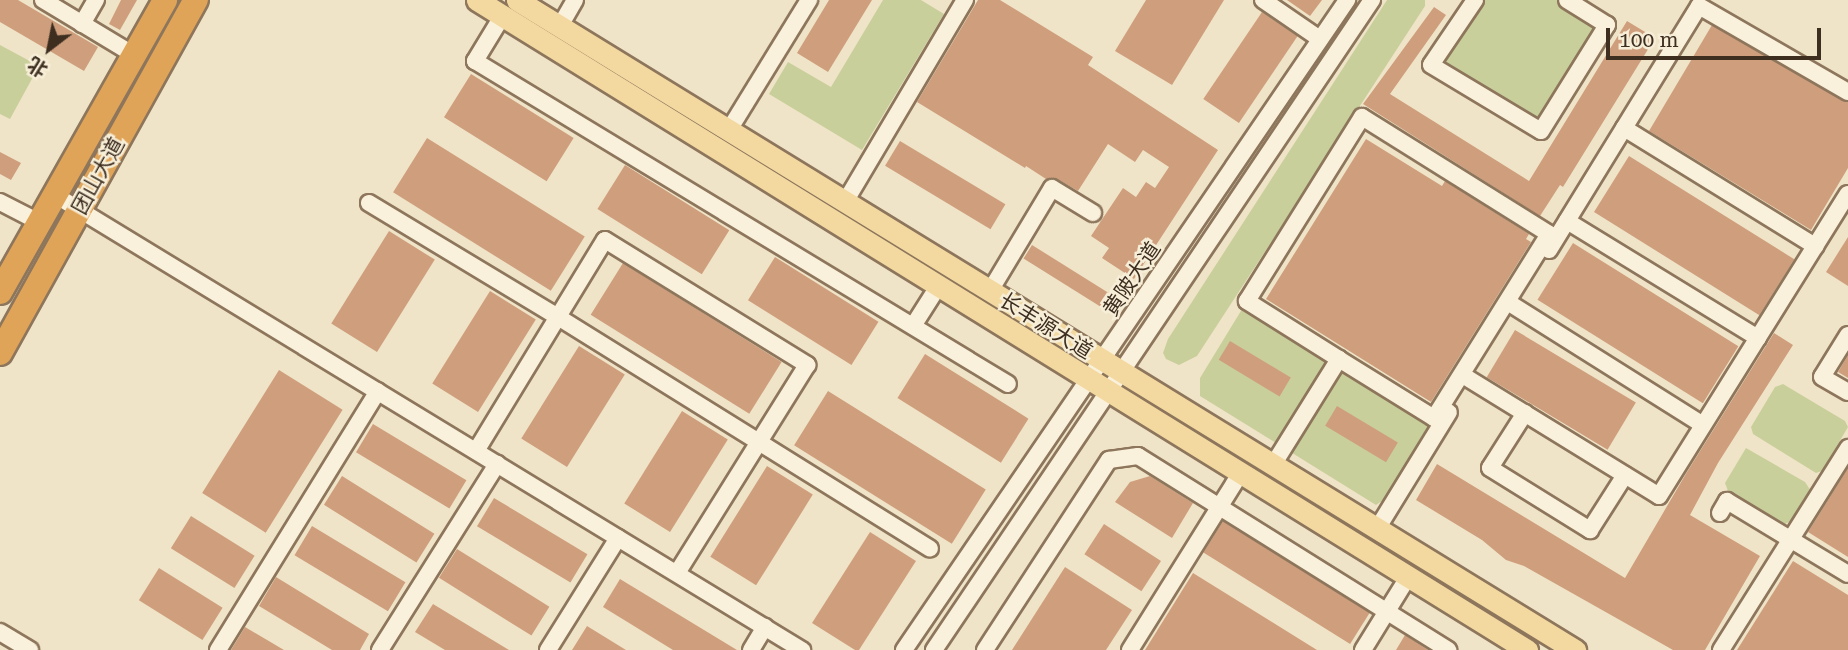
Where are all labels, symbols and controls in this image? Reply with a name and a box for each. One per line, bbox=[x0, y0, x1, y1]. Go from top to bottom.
north arrow bbox=[14, 14, 84, 84]
scale bar bbox=[1610, 14, 1825, 58]
text: 100 m bbox=[1619, 28, 1679, 52]
text: 北 bbox=[23, 52, 52, 82]
street label: 团山大道 bbox=[67, 133, 129, 219]
street label: 黄陂大道 bbox=[1098, 237, 1166, 321]
street label: 长丰源大道 bbox=[995, 287, 1097, 365]

